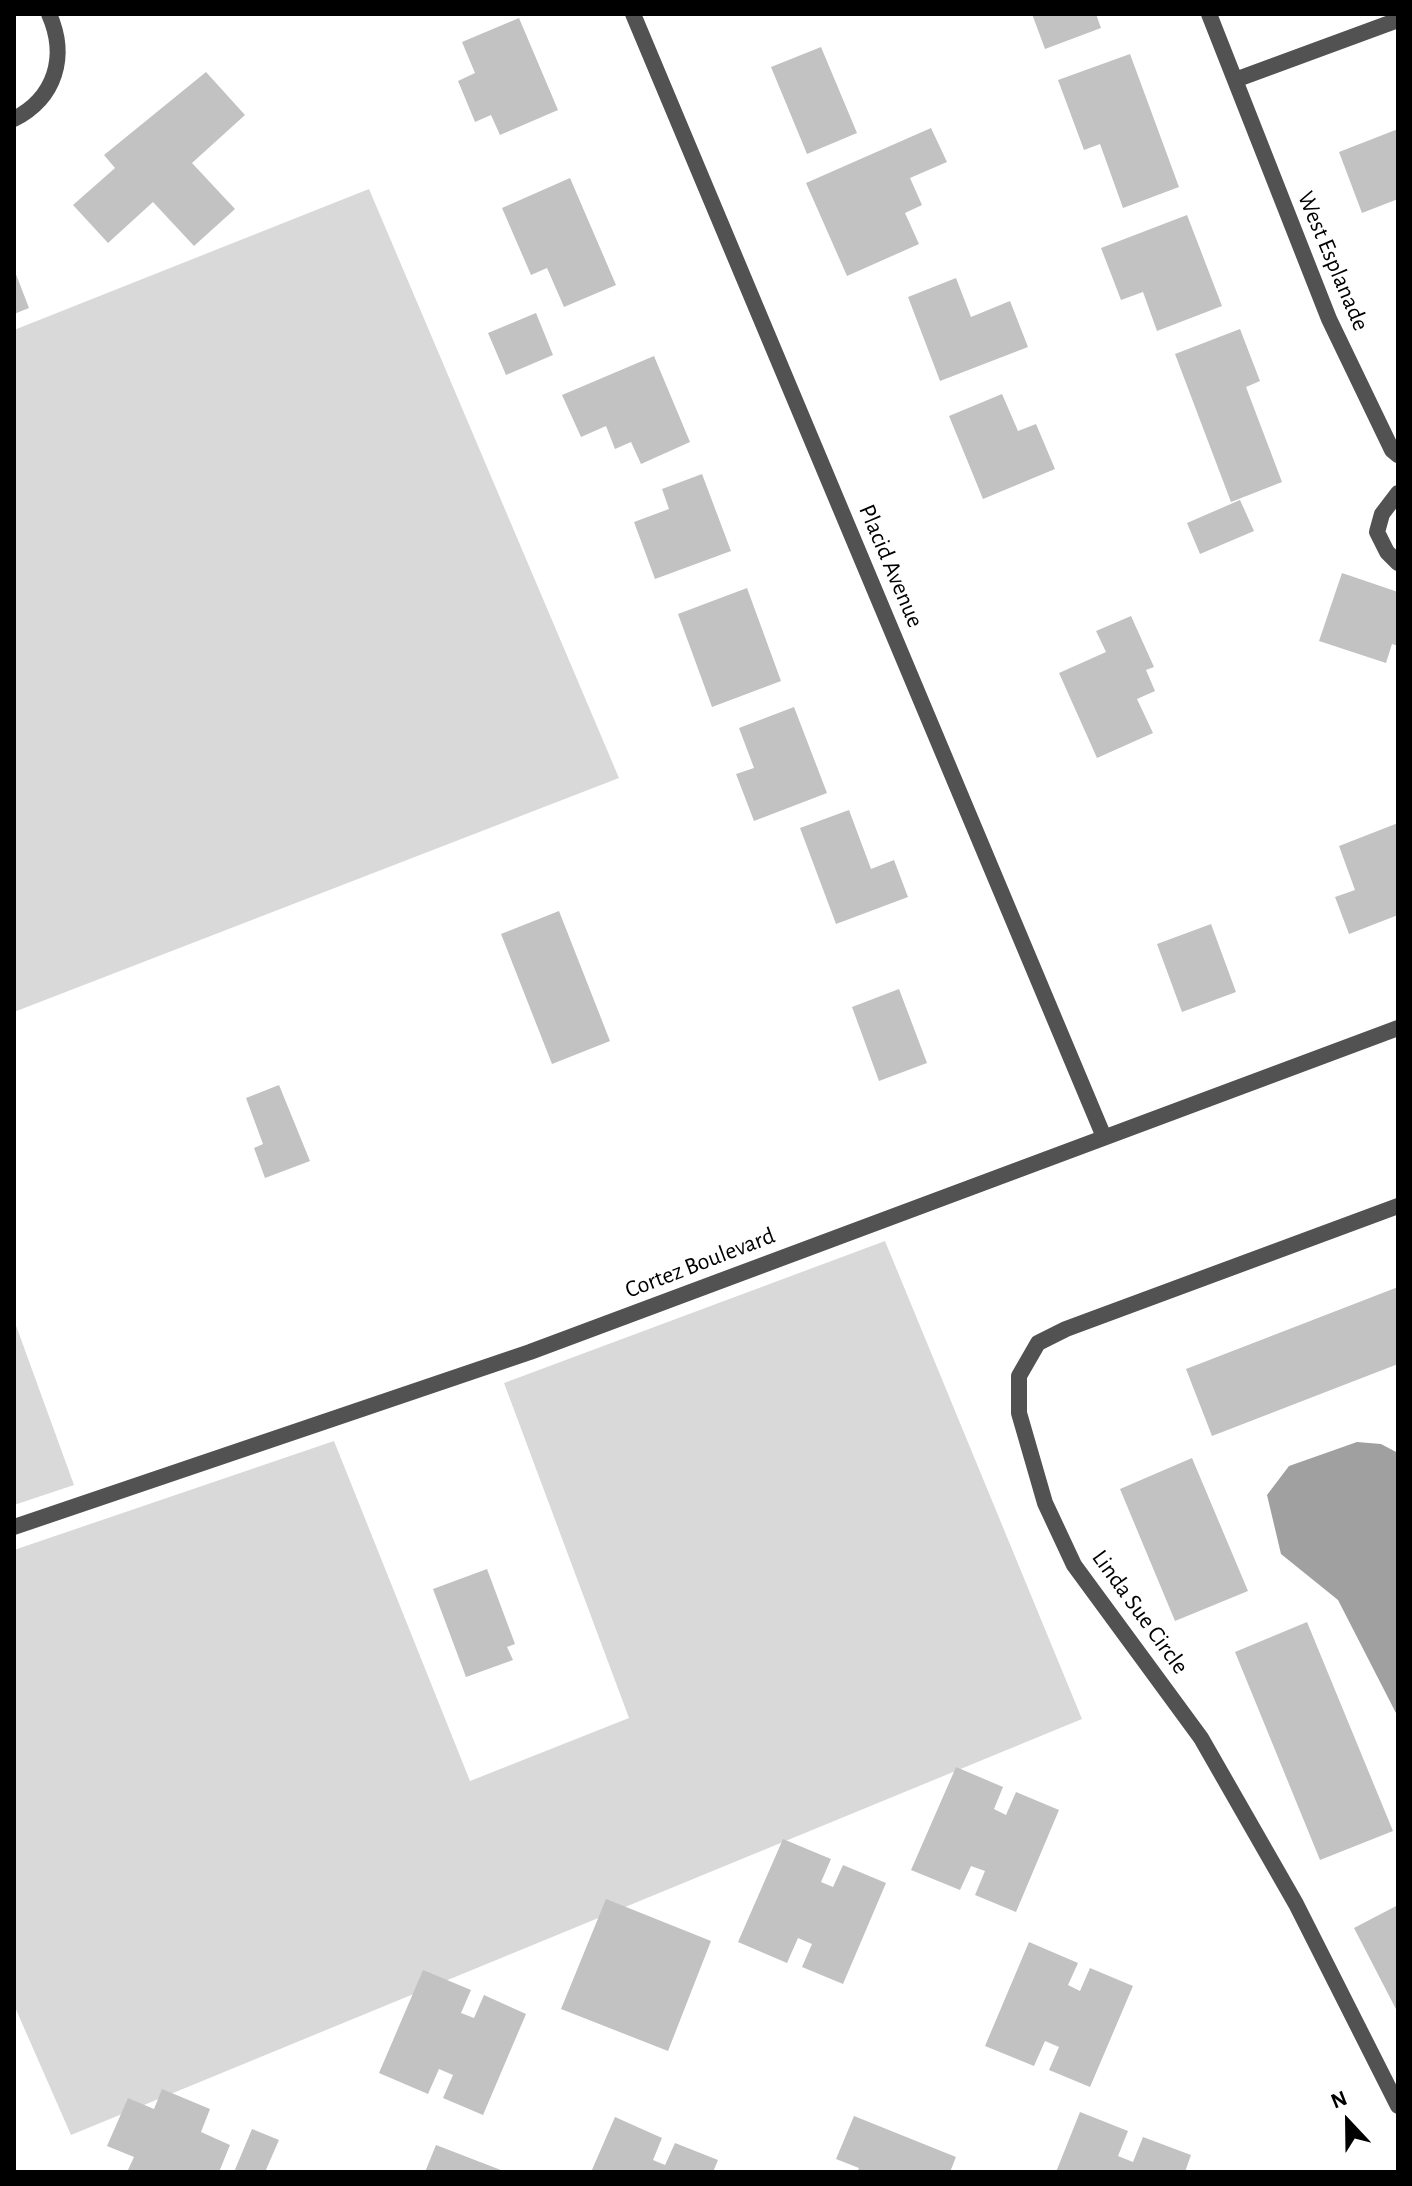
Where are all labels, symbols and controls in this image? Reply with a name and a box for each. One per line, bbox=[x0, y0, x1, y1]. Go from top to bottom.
street label: West Esplanade bbox=[1291, 187, 1375, 335]
street label: Placid Avenue bbox=[852, 500, 930, 632]
street label: Cortez Boulevard bbox=[621, 1221, 779, 1305]
street label: Linda Sue Circle bbox=[1085, 1544, 1195, 1680]
north arrow bbox=[1308, 2082, 1388, 2162]
text: N bbox=[1328, 2087, 1350, 2113]

